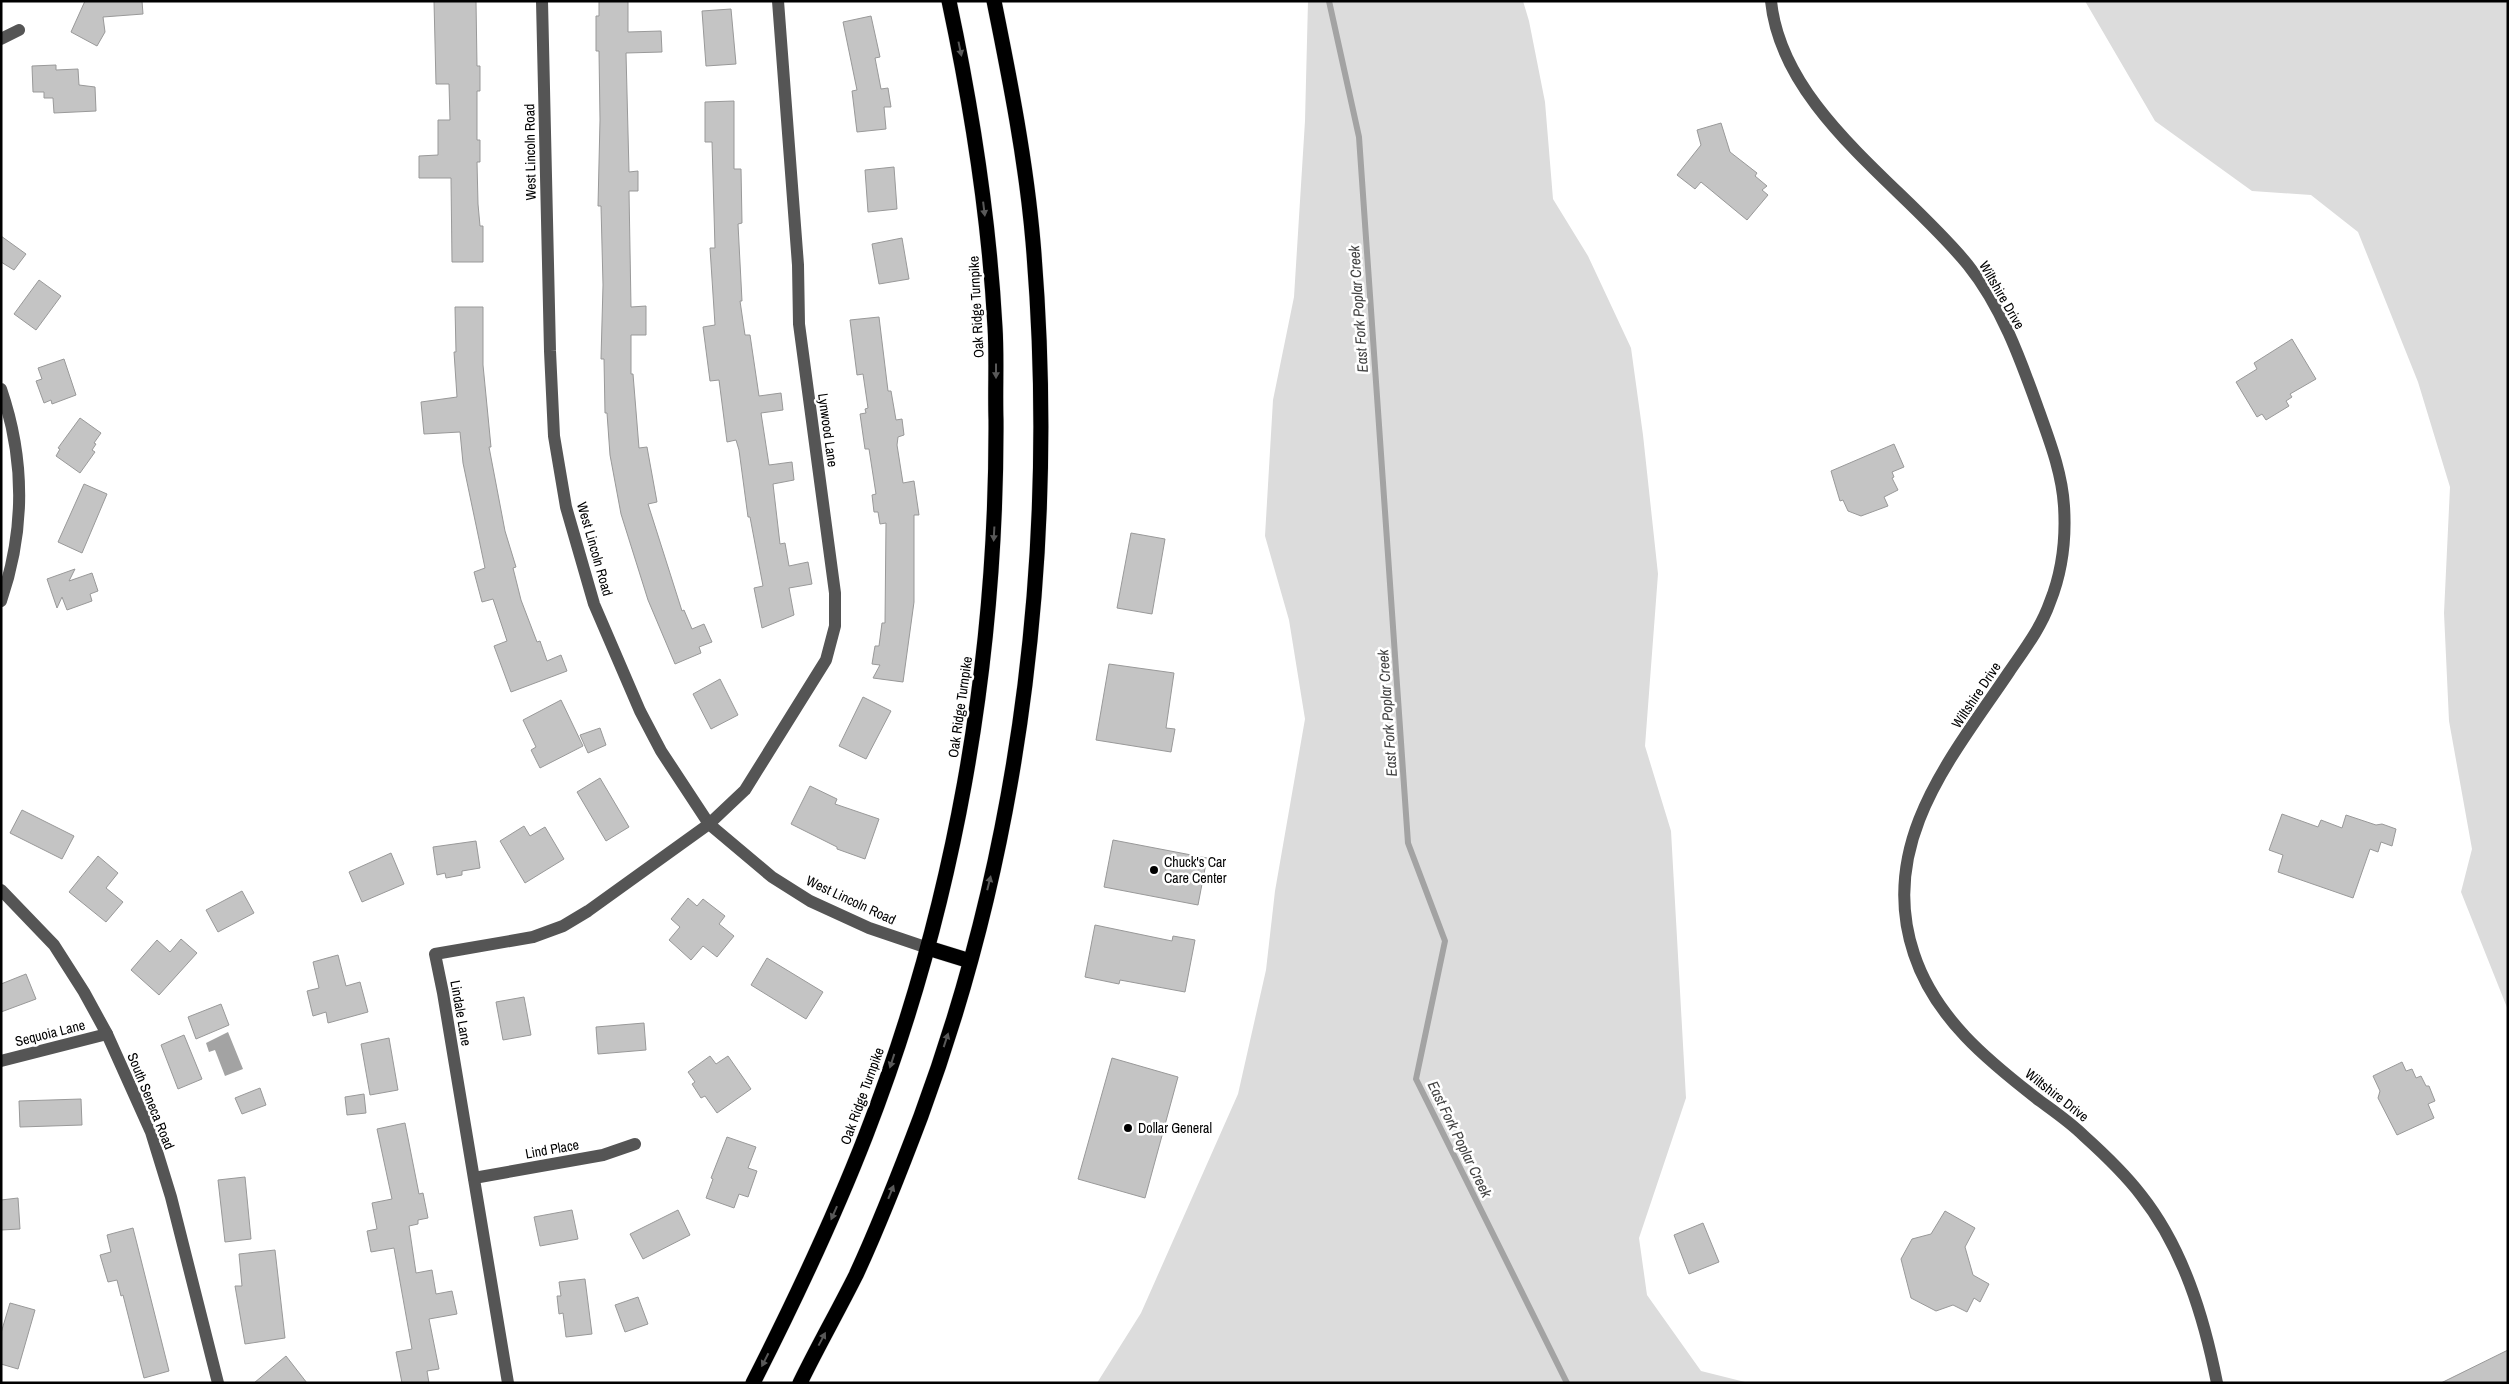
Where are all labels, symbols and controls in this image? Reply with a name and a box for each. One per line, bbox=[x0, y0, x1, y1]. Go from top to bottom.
one-way arrow bbox=[956, 41, 964, 57]
street label: West Lincoln Road bbox=[520, 103, 540, 201]
one-way arrow bbox=[980, 202, 988, 218]
water label: East Fork Poplar Creek bbox=[1343, 244, 1373, 373]
street label: Oak Ridge Turnpike bbox=[964, 255, 988, 359]
street label: Wiltshire Drive bbox=[1975, 258, 2029, 332]
one-way arrow bbox=[992, 364, 1000, 380]
street label: Lynwood Lane bbox=[814, 392, 842, 468]
street label: West Lincoln Road bbox=[573, 500, 617, 598]
one-way arrow bbox=[990, 526, 998, 542]
water label: East Fork Poplar Creek bbox=[1372, 648, 1402, 777]
street label: Oak Ridge Turnpike bbox=[944, 655, 976, 759]
street label: Wiltshire Drive bbox=[1947, 658, 2005, 732]
place label: Chuck's Car Care Center bbox=[1164, 853, 1227, 887]
marker: Chuck's Car Care Center bbox=[1148, 864, 1160, 876]
street label: West Lincoln Road bbox=[803, 871, 899, 929]
one-way arrow bbox=[985, 875, 993, 890]
street label: Lindale Lane bbox=[446, 979, 476, 1047]
street label: Sequoia Lane bbox=[13, 1016, 87, 1050]
one-way arrow bbox=[943, 1032, 951, 1047]
street label: Oak Ridge Turnpike bbox=[836, 1045, 888, 1147]
street label: South Seneca Road bbox=[123, 1050, 179, 1152]
one-way arrow bbox=[888, 1054, 896, 1069]
street label: Wiltshire Drive bbox=[2022, 1065, 2092, 1125]
water label: East Fork Poplar Creek bbox=[1423, 1077, 1498, 1202]
place label: Dollar General bbox=[1138, 1119, 1212, 1137]
marker: Dollar General bbox=[1122, 1122, 1134, 1134]
street label: Lind Place bbox=[524, 1135, 580, 1163]
one-way arrow bbox=[888, 1185, 895, 1200]
one-way arrow bbox=[830, 1206, 838, 1220]
one-way arrow bbox=[818, 1332, 826, 1347]
one-way arrow bbox=[761, 1352, 769, 1367]

